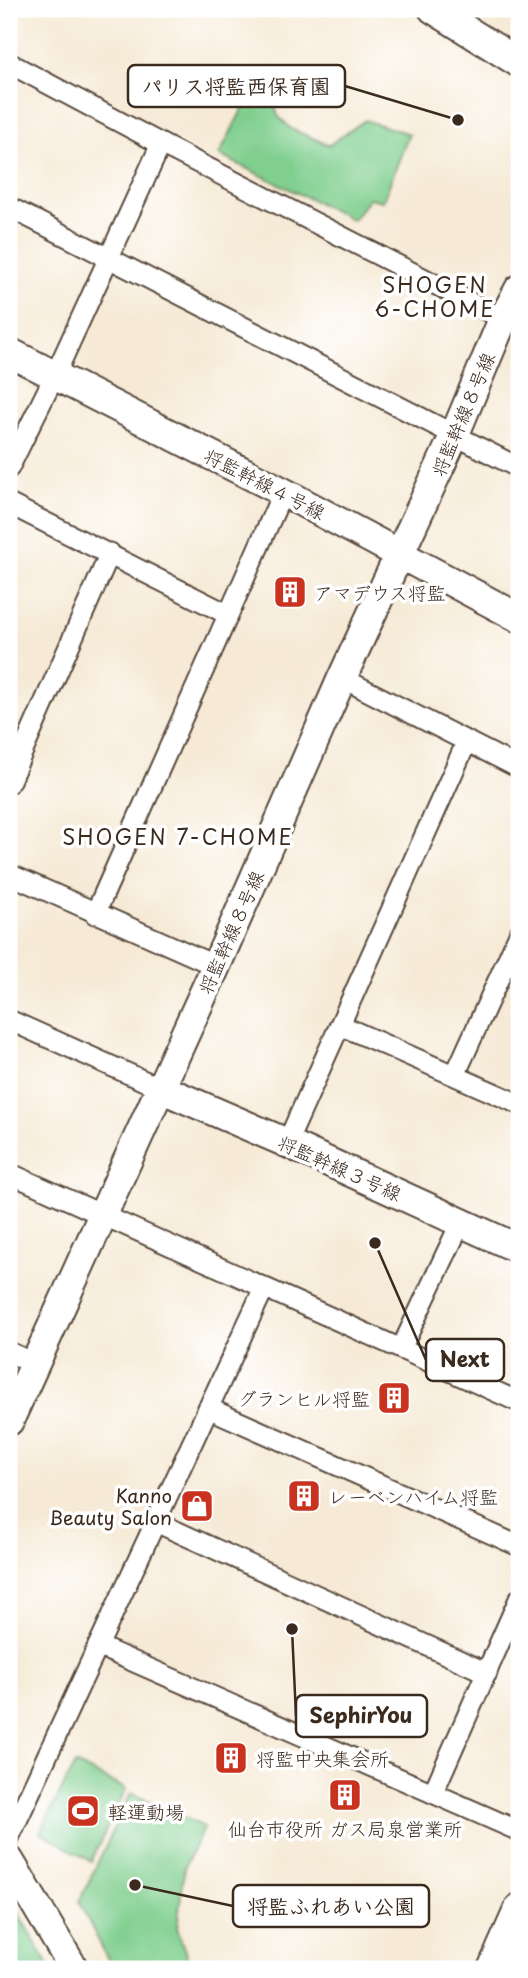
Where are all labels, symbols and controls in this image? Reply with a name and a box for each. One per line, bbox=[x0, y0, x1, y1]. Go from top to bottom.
callout: パリス将監西保育園 bbox=[128, 65, 345, 107]
text: パリス将監西保育園 bbox=[142, 69, 331, 101]
district label: SHOGEN 6-CHOME bbox=[375, 268, 495, 324]
street label: 将監幹線８号線 bbox=[423, 347, 501, 481]
street label: 将監幹線４号線 bbox=[199, 440, 331, 526]
building icon: アマデウス将監 bbox=[271, 573, 309, 611]
place label: アマデウス将監 bbox=[314, 578, 446, 606]
district label: SHOGEN 7-CHOME bbox=[62, 820, 294, 852]
street label: 将監幹線８号線 bbox=[190, 866, 270, 998]
street label: 将監幹線３号線 bbox=[274, 1127, 406, 1207]
callout: Next bbox=[426, 1339, 504, 1381]
text: Next bbox=[440, 1342, 490, 1374]
building icon: グランヒル将監 bbox=[375, 1379, 413, 1417]
place label: グランヒル将監 bbox=[237, 1384, 370, 1412]
building icon: レーベンハイム将監 bbox=[285, 1477, 323, 1515]
place label: Kanno Beauty Salon bbox=[49, 1481, 172, 1531]
place label: レーベンハイム将監 bbox=[328, 1482, 498, 1510]
shop icon: Kanno Beauty Salon bbox=[178, 1487, 216, 1525]
callout: SephirYou bbox=[296, 1695, 427, 1737]
text: SephirYou bbox=[310, 1698, 412, 1730]
building icon: 将監中央集会所 bbox=[212, 1739, 250, 1777]
place label: 将監中央集会所 bbox=[256, 1744, 389, 1772]
building icon: 仙台市役所 ガス局泉営業所 bbox=[326, 1776, 364, 1814]
sports icon: 軽運動場 bbox=[64, 1792, 102, 1830]
place label: 軽運動場 bbox=[108, 1797, 184, 1825]
place label: 仙台市役所 ガス局泉営業所 bbox=[228, 1814, 462, 1842]
callout: 将監ふれあい公園 bbox=[233, 1885, 429, 1927]
text: 将監ふれあい公園 bbox=[247, 1889, 415, 1921]

